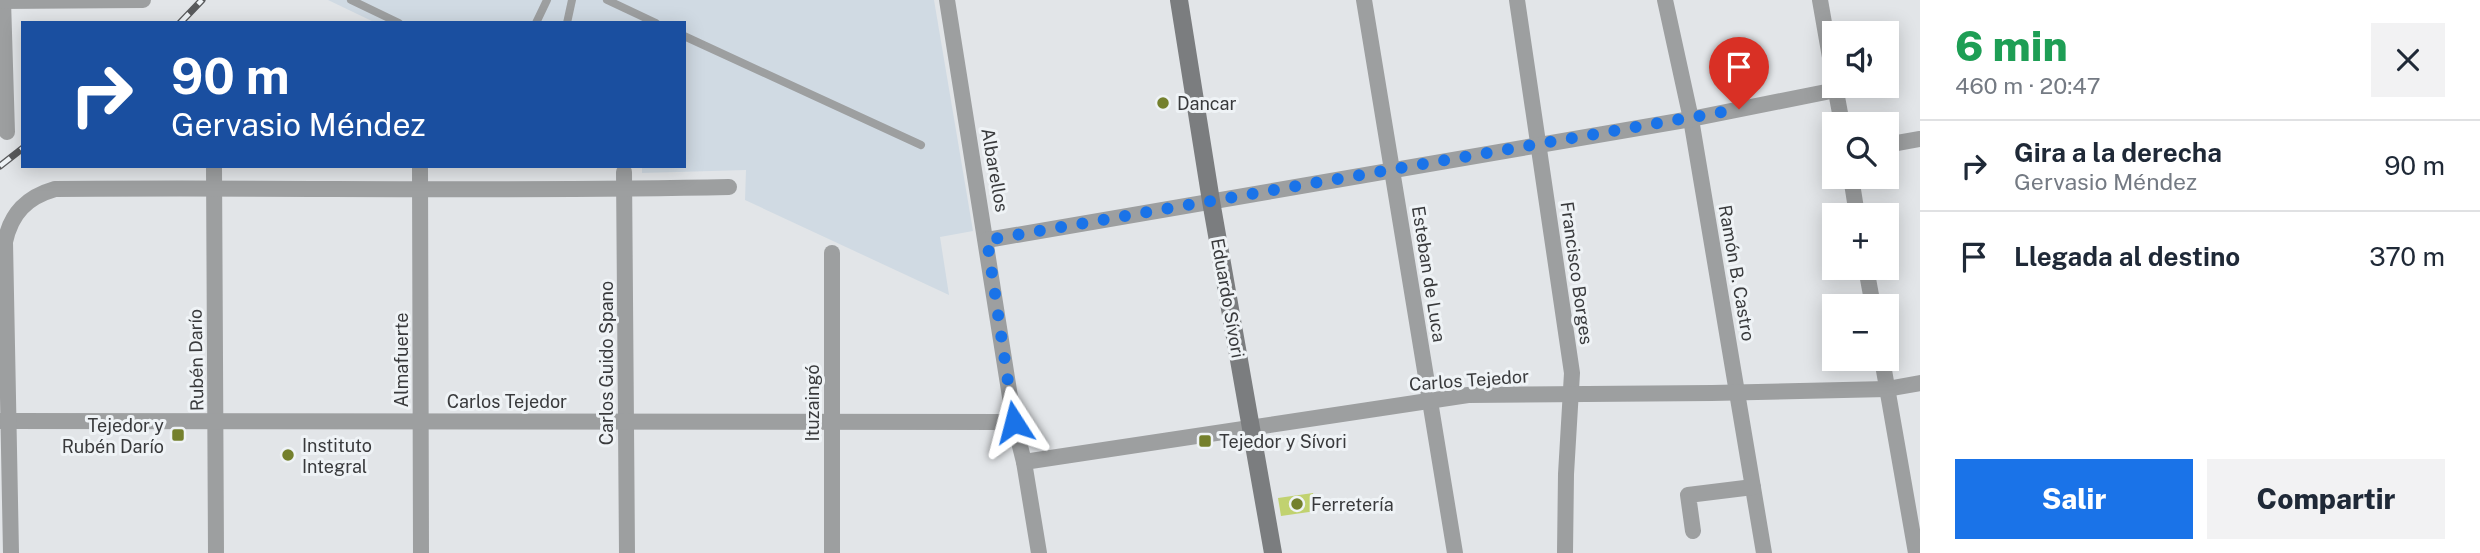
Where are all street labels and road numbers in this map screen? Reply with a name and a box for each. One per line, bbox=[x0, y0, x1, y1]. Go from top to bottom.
street label: Albarellos bbox=[977, 126, 1013, 214]
street label: Francisco Borges bbox=[1557, 200, 1597, 346]
street label: Ramón B. Castro bbox=[1715, 203, 1759, 343]
street label: Esteban de Luca bbox=[1408, 204, 1450, 344]
street label: Eduardo Sívori bbox=[1207, 236, 1249, 360]
street label: Carlos Guido Spano bbox=[596, 281, 617, 445]
street label: Rubén Darío bbox=[185, 309, 207, 411]
street label: Almafuerte bbox=[391, 313, 412, 407]
street label: Ituzaingó bbox=[802, 364, 823, 442]
street label: Carlos Tejedor bbox=[1408, 365, 1530, 395]
street label: Carlos Tejedor bbox=[447, 391, 567, 412]

